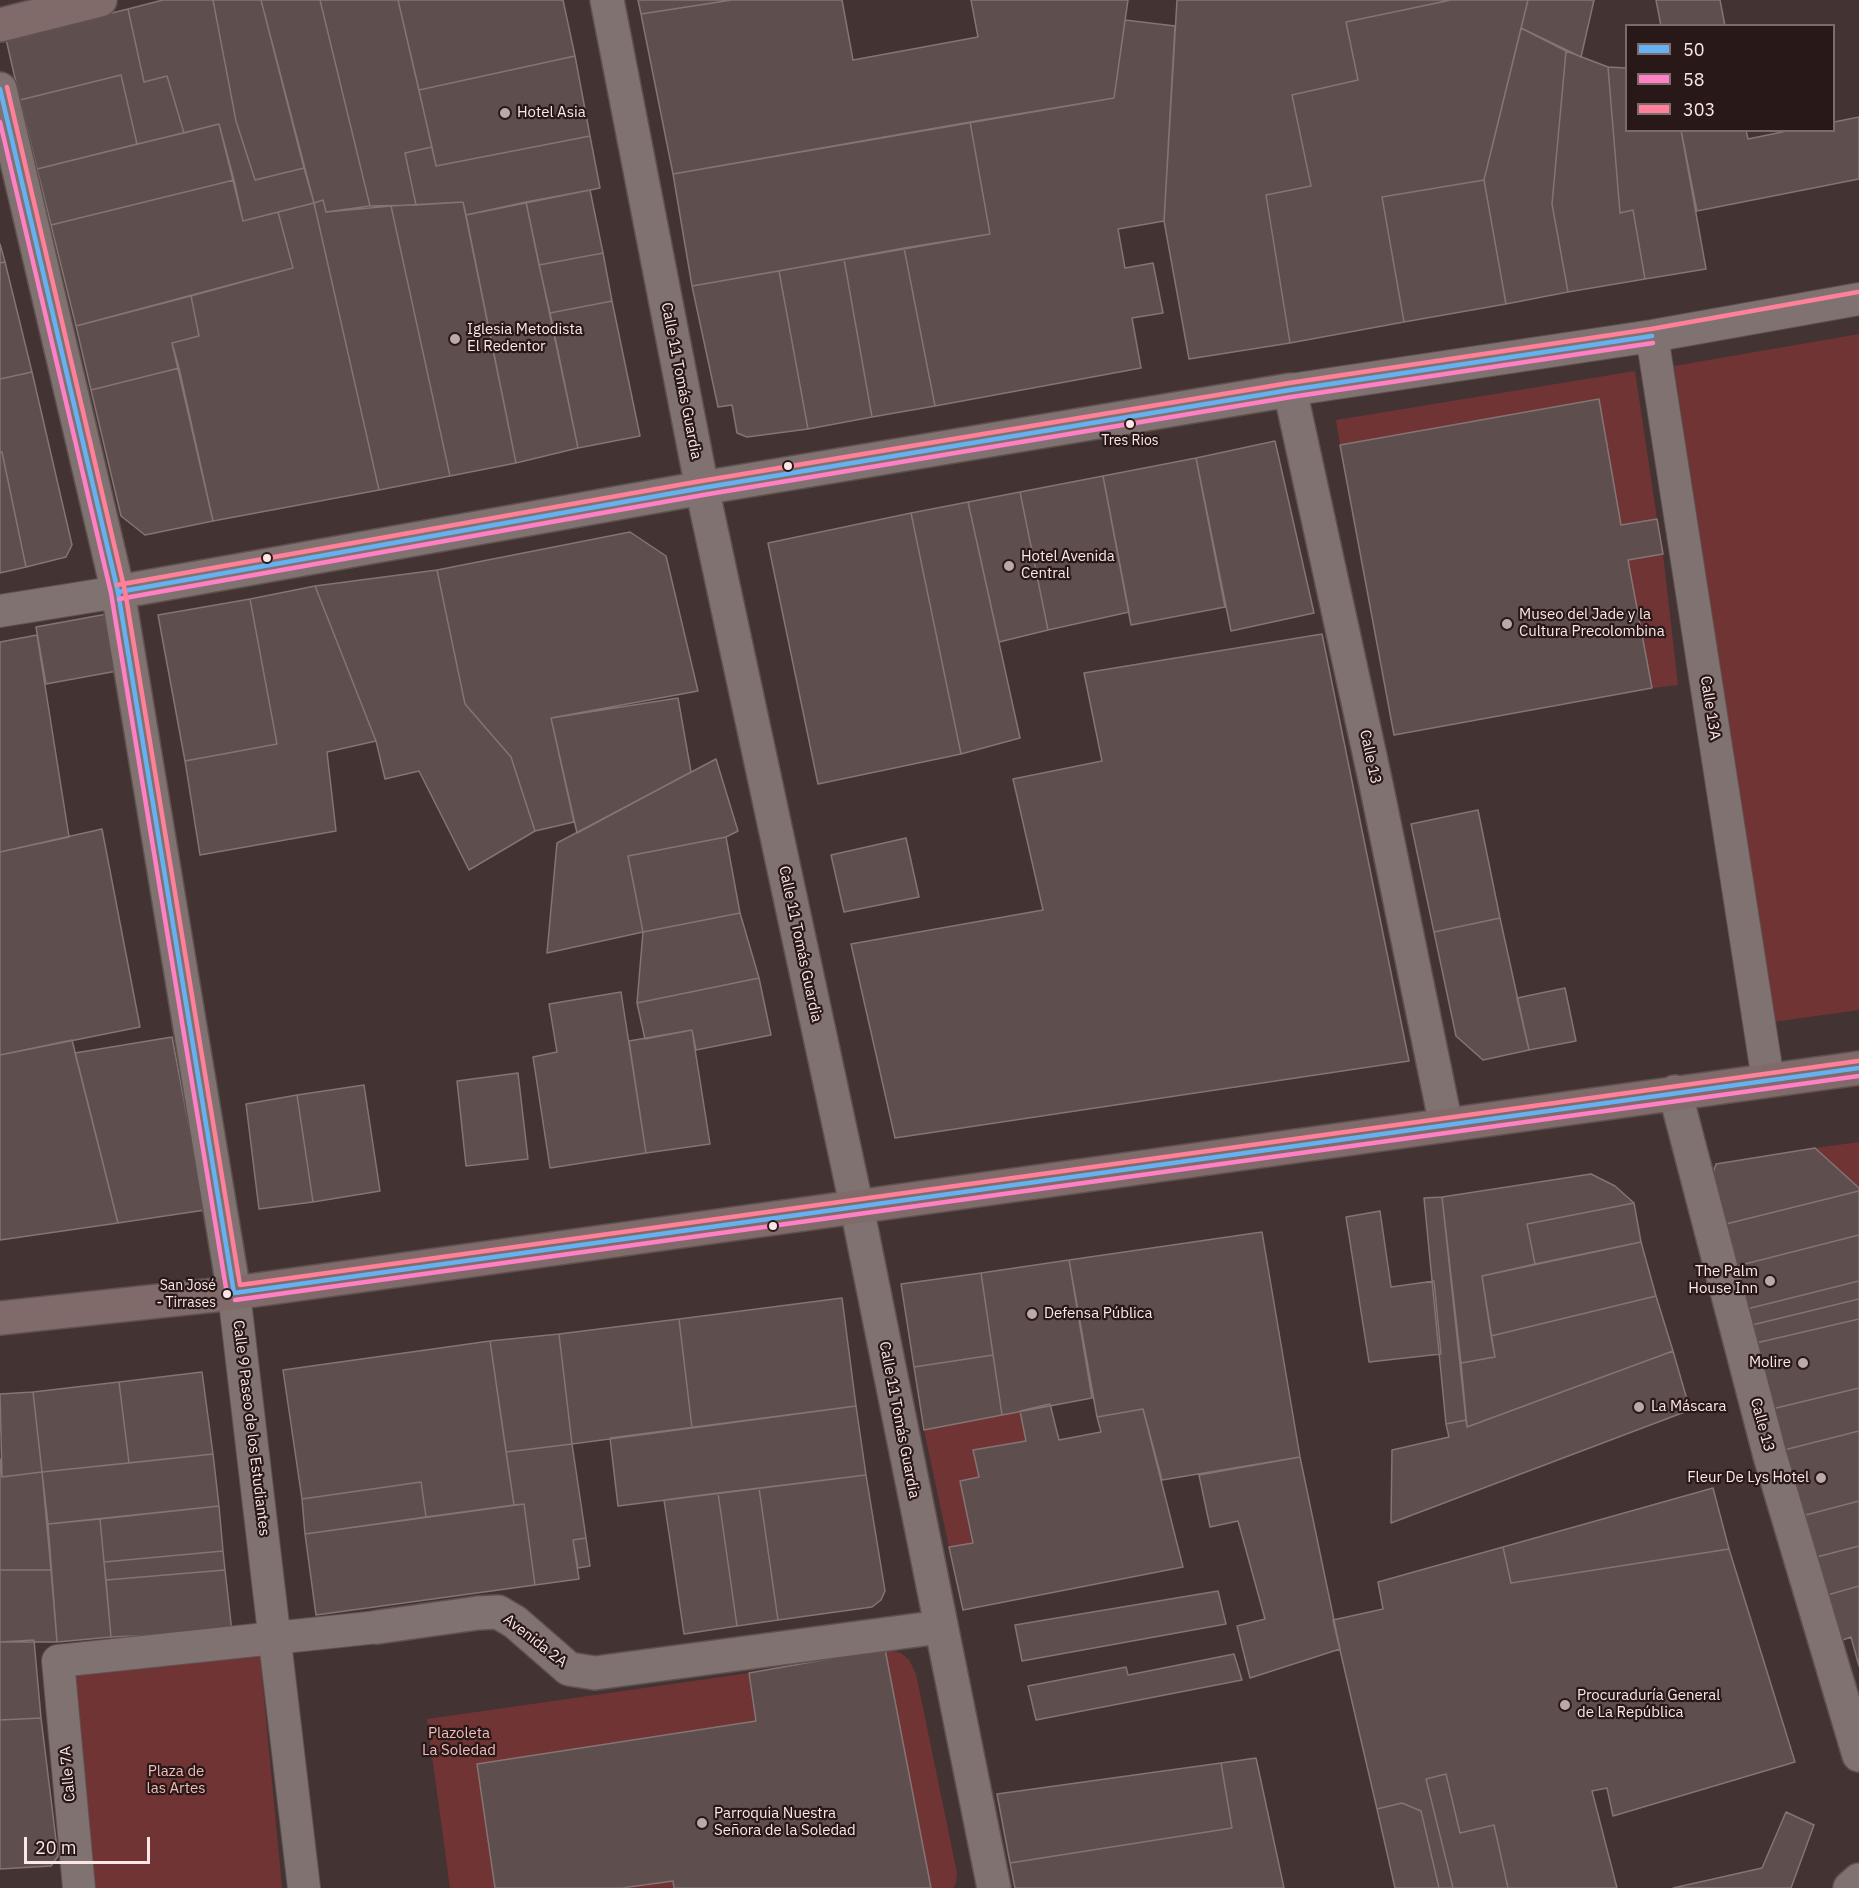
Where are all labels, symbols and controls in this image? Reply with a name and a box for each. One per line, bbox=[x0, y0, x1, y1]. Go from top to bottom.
legend bbox=[1625, 24, 1835, 132]
text: 50 bbox=[1683, 38, 1705, 61]
text: 58 bbox=[1683, 68, 1705, 91]
text: 303 bbox=[1683, 98, 1715, 121]
place label: Hotel Asia bbox=[517, 104, 586, 122]
marker: Hotel Asia bbox=[498, 106, 512, 120]
street label: Calle 11 Tomás Guardia bbox=[657, 301, 705, 461]
place label: Iglesia Metodista El Redentor bbox=[467, 321, 583, 356]
marker: Iglesia Metodista El Redentor bbox=[448, 332, 462, 346]
marker: Tres Rios bbox=[1124, 418, 1136, 430]
place label: Tres Rios bbox=[1101, 433, 1159, 449]
unlabelled marker bbox=[782, 460, 794, 472]
place label: Hotel Avenida Central bbox=[1021, 548, 1115, 583]
unlabelled marker bbox=[261, 552, 273, 564]
marker: Hotel Avenida Central bbox=[1002, 559, 1016, 573]
place label: Museo del Jade y la Cultura Precolombina bbox=[1519, 606, 1665, 641]
marker: Museo del Jade y la Cultura Precolombina bbox=[1500, 617, 1514, 631]
street label: Calle 13A bbox=[1696, 675, 1724, 741]
street label: Calle 13 bbox=[1355, 728, 1385, 786]
street label: Calle 11 Tomás Guardia bbox=[775, 864, 825, 1024]
unlabelled marker bbox=[767, 1220, 779, 1232]
place label: The Palm House Inn bbox=[1688, 1263, 1758, 1298]
marker: The Palm House Inn bbox=[1763, 1274, 1777, 1288]
place label: San José - Tirrases bbox=[157, 1278, 216, 1310]
marker: San José - Tirrases bbox=[221, 1288, 233, 1300]
place label: Defensa Pública bbox=[1044, 1305, 1152, 1323]
marker: Defensa Pública bbox=[1025, 1307, 1039, 1321]
street label: Calle 9 Paseo de los Estudiantes bbox=[229, 1319, 273, 1537]
street label: Calle 11 Tomás Guardia bbox=[875, 1340, 923, 1500]
place label: Molire bbox=[1749, 1354, 1791, 1372]
marker: Molire bbox=[1796, 1356, 1810, 1370]
street label: Calle 13 bbox=[1746, 1396, 1778, 1454]
place label: La Máscara bbox=[1651, 1398, 1727, 1416]
marker: La Máscara bbox=[1632, 1400, 1646, 1414]
place label: Fleur De Lys Hotel bbox=[1687, 1469, 1809, 1487]
marker: Fleur De Lys Hotel bbox=[1814, 1471, 1828, 1485]
street label: Avenida 2A bbox=[500, 1611, 570, 1671]
place label: Procuraduría General de La República bbox=[1577, 1687, 1720, 1722]
marker: Procuraduría General de La República bbox=[1558, 1698, 1572, 1712]
park label: Plazoleta La Soledad bbox=[422, 1725, 496, 1760]
street label: Calle 7A bbox=[57, 1745, 79, 1803]
park label: Plaza de las Artes bbox=[147, 1763, 205, 1798]
place label: Parroquia Nuestra Señora de la Soledad bbox=[714, 1805, 856, 1840]
marker: Parroquia Nuestra Señora de la Soledad bbox=[695, 1816, 709, 1830]
scale bar bbox=[27, 1825, 153, 1863]
text: 20 m bbox=[35, 1836, 77, 1859]

